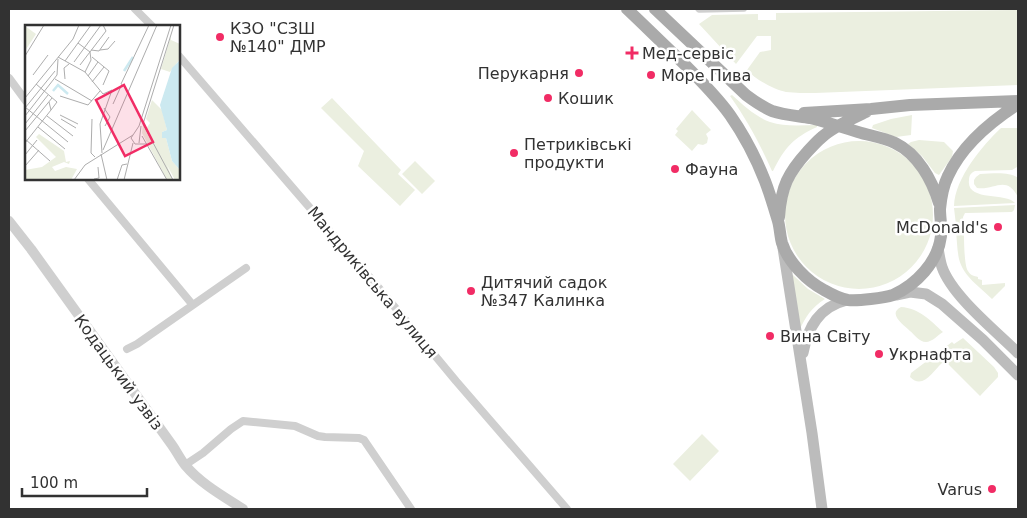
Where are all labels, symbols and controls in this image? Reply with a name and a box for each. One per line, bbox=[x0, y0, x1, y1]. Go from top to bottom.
place label: КЗО "СЗШ №140" ДМР bbox=[230, 19, 326, 56]
inset map bbox=[25, 25, 180, 180]
marker: КЗО "СЗШ №140" ДМР bbox=[214, 31, 226, 43]
place label: Мед-сервіс bbox=[642, 44, 734, 63]
marker: Мед-сервіс bbox=[626, 47, 638, 59]
place label: Перукарня bbox=[478, 64, 569, 83]
place label: Море Пива bbox=[661, 66, 751, 85]
marker: Перукарня bbox=[573, 67, 585, 79]
marker: Море Пива bbox=[645, 69, 657, 81]
place label: Кошик bbox=[558, 89, 614, 108]
marker: Кошик bbox=[542, 92, 554, 104]
place label: Петриківські продукти bbox=[524, 135, 632, 172]
marker: Петриківські продукти bbox=[508, 147, 520, 159]
place label: Фауна bbox=[685, 160, 738, 179]
marker: Фауна bbox=[669, 163, 681, 175]
street label: Мандриківська вулиця bbox=[304, 203, 442, 362]
place label: McDonald's bbox=[896, 218, 988, 237]
marker: McDonald's bbox=[992, 221, 1004, 233]
place label: Дитячий садок №347 Калинка bbox=[481, 273, 608, 310]
marker: Дитячий садок №347 Калинка bbox=[465, 285, 477, 297]
street label: Кодацький узвіз bbox=[70, 311, 167, 434]
place label: Вина Світу bbox=[780, 327, 871, 346]
marker: Вина Світу bbox=[764, 330, 776, 342]
place label: Укрнафта bbox=[889, 345, 972, 364]
marker: Укрнафта bbox=[873, 348, 885, 360]
scale bar bbox=[22, 466, 148, 498]
text: 100 m bbox=[30, 474, 78, 492]
place label: Varus bbox=[937, 480, 982, 499]
marker: Varus bbox=[986, 483, 998, 495]

